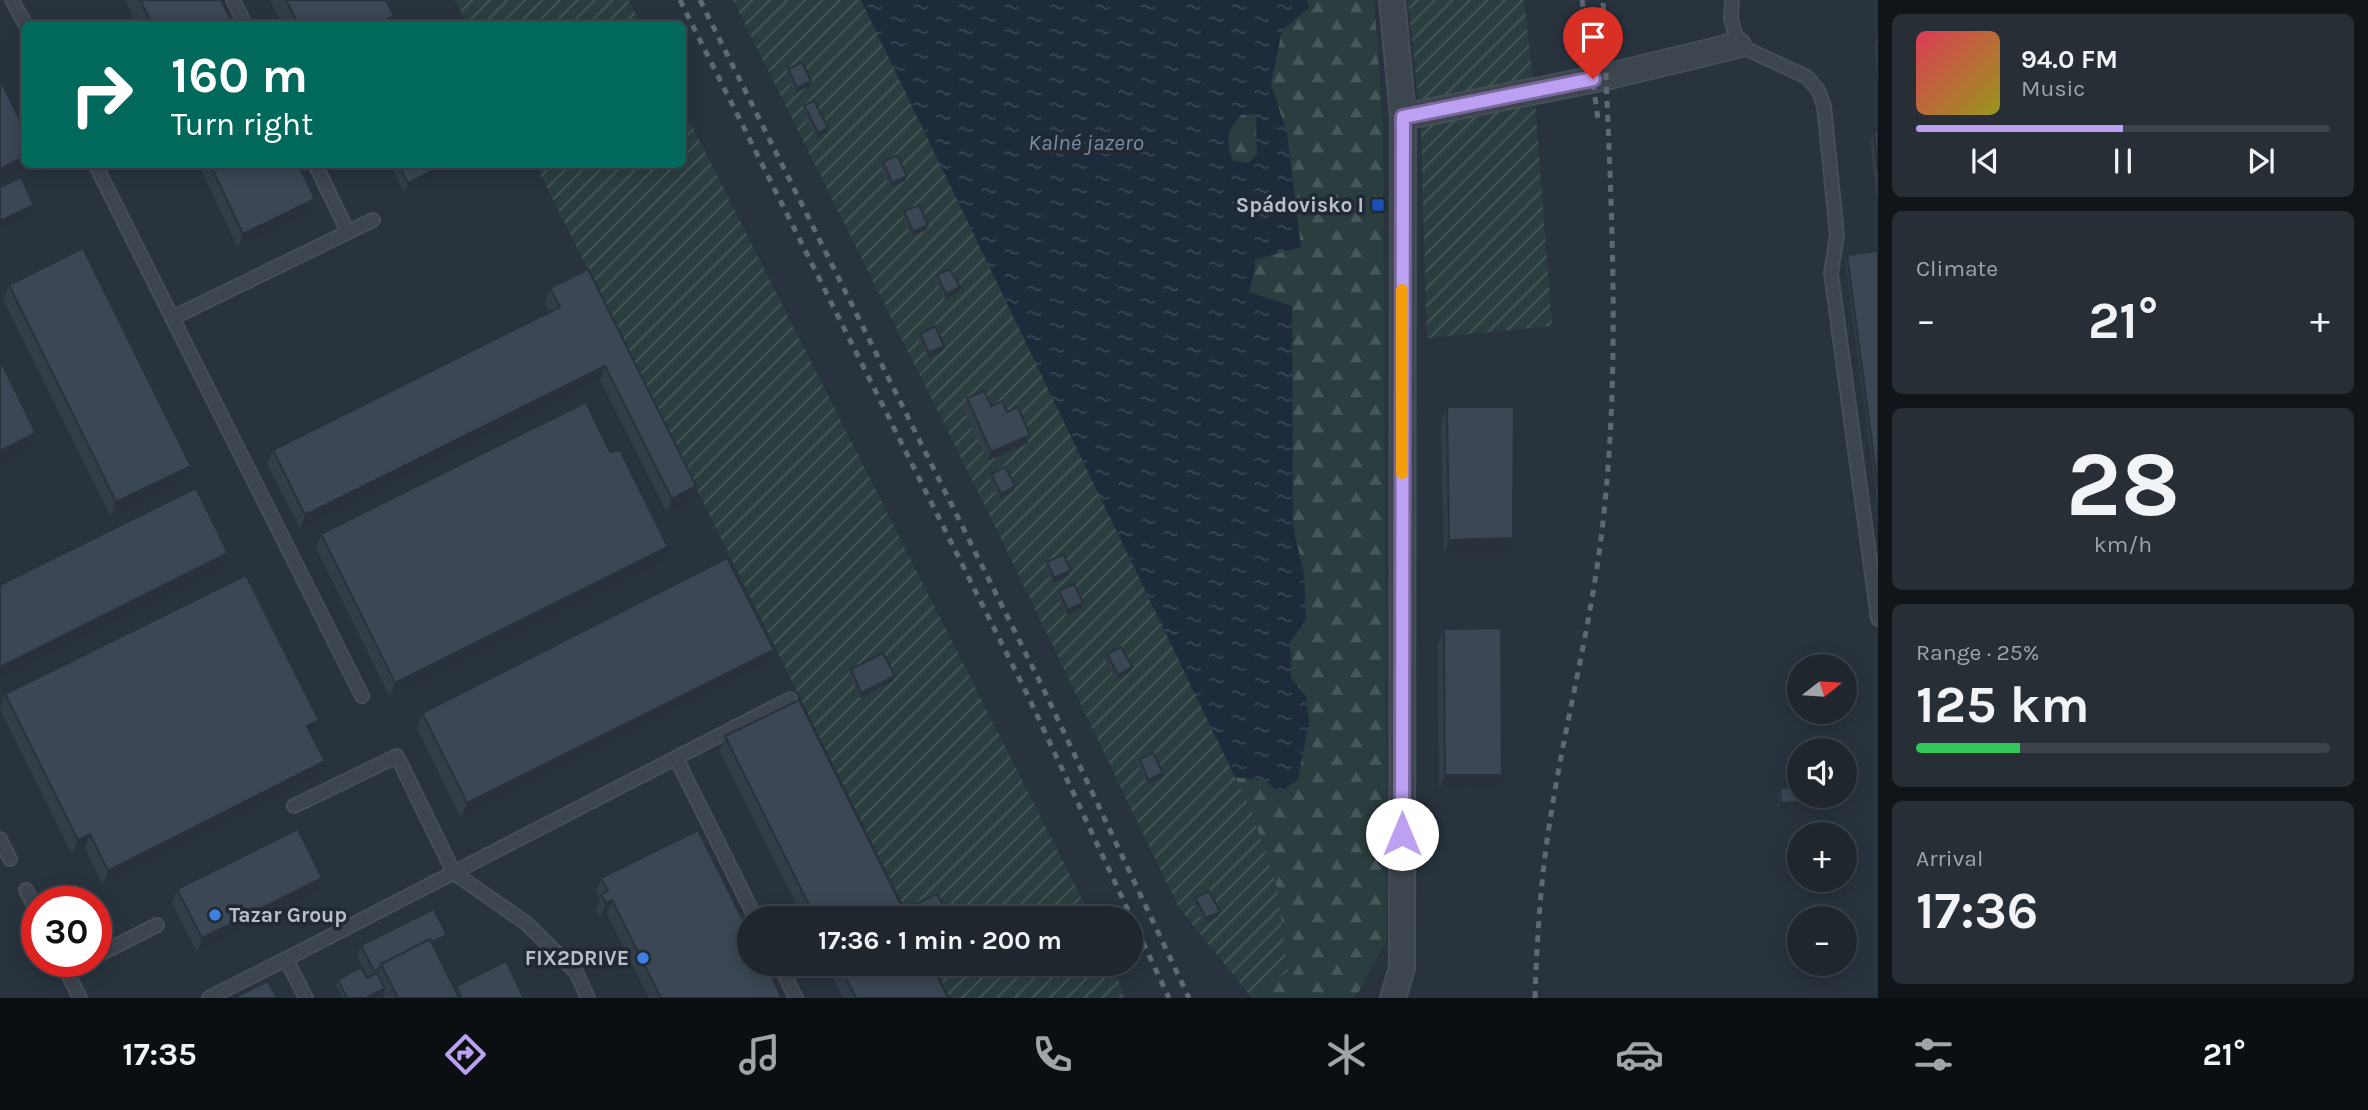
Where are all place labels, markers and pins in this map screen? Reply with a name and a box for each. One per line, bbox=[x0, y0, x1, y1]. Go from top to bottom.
pin bbox=[1563, 7, 1623, 79]
place label: Spádovisko I bbox=[1236, 193, 1364, 217]
marker: Spádovisko I bbox=[1370, 197, 1386, 213]
place label: Tazar Group bbox=[229, 903, 347, 927]
marker: Tazar Group bbox=[207, 907, 223, 923]
place label: FIX2DRIVE bbox=[525, 946, 629, 970]
marker: FIX2DRIVE bbox=[635, 950, 651, 966]

